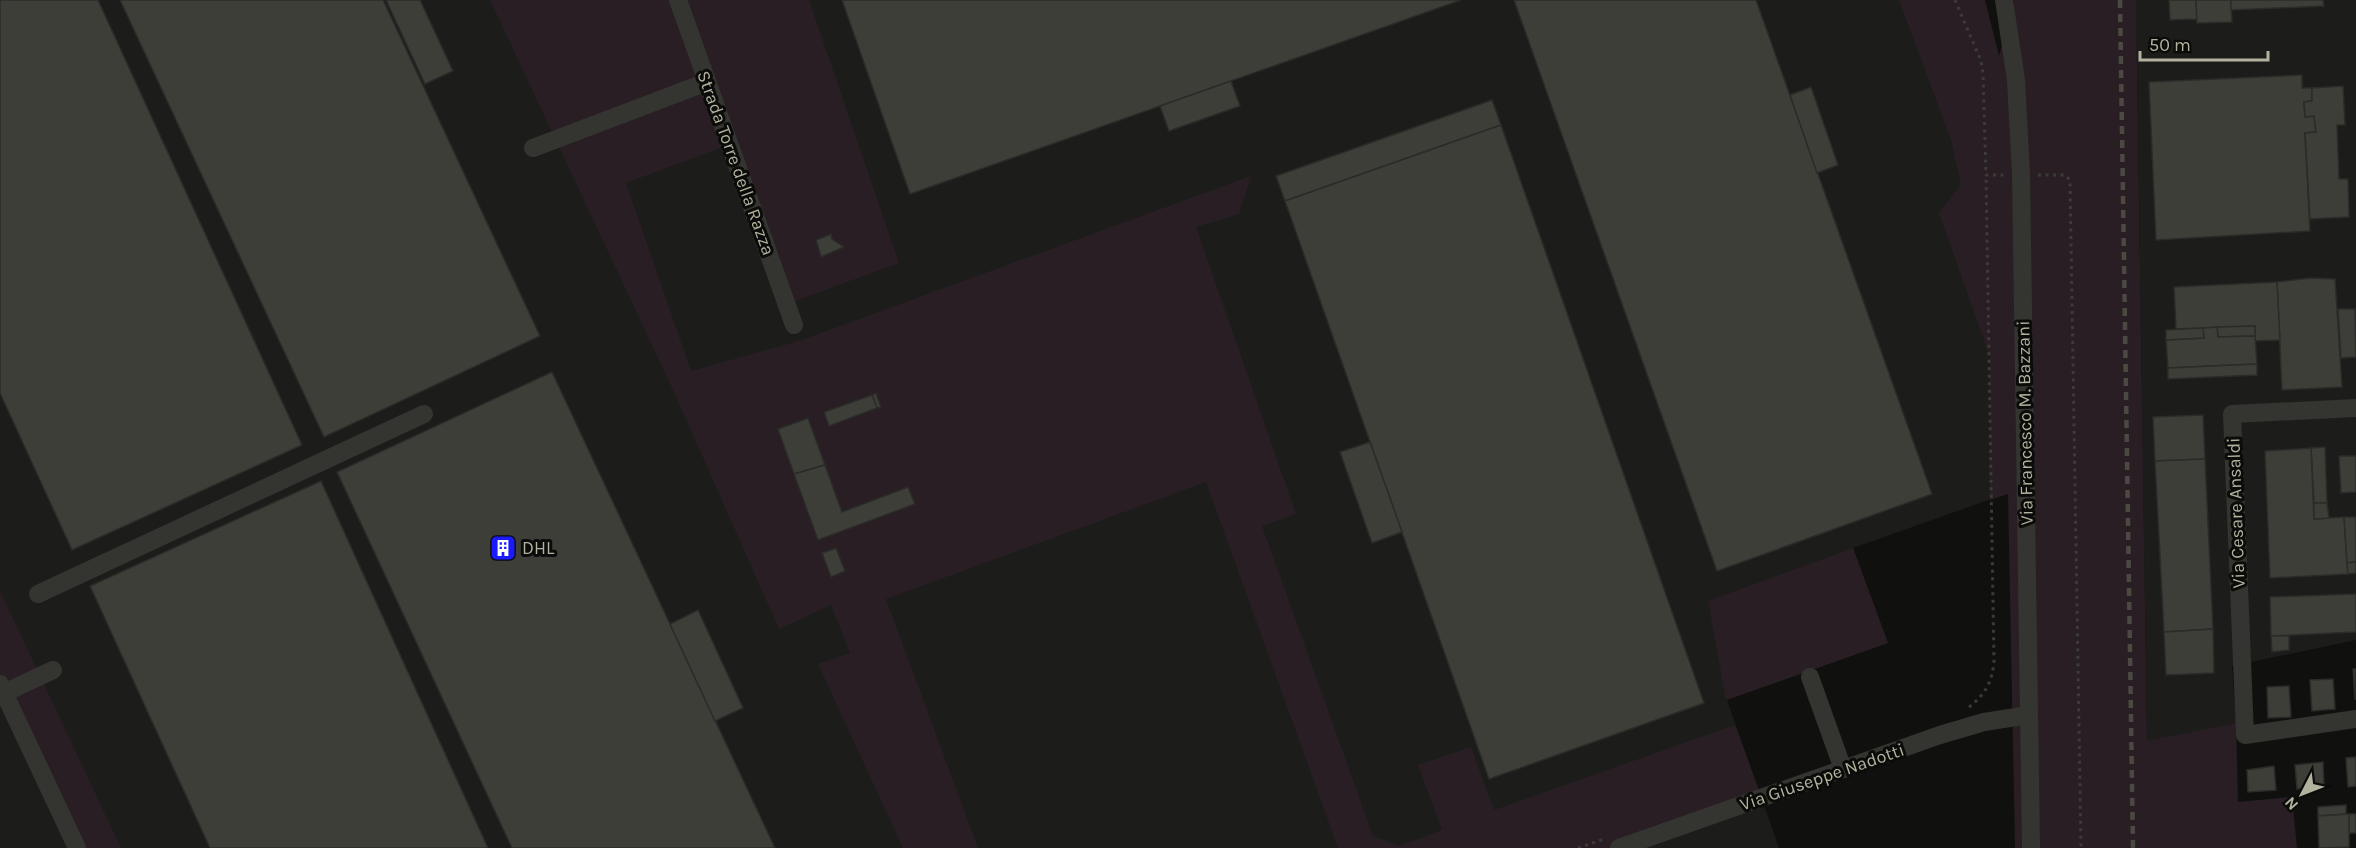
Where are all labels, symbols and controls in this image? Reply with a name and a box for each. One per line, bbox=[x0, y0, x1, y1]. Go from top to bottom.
scale bar bbox=[2140, 24, 2268, 62]
text: 50 m bbox=[2149, 34, 2191, 56]
street label: Strada Torre della Razza bbox=[692, 68, 780, 258]
street label: Via Francesco M. Bazzani bbox=[2012, 320, 2038, 526]
street label: Via Cesare Ansaldi bbox=[2222, 437, 2250, 589]
building icon: DHL bbox=[488, 533, 518, 563]
place label: DHL bbox=[522, 537, 555, 559]
street label: Via Giuseppe Nadotti bbox=[1737, 739, 1907, 815]
north arrow bbox=[2272, 764, 2332, 824]
text: N bbox=[2280, 793, 2302, 814]

